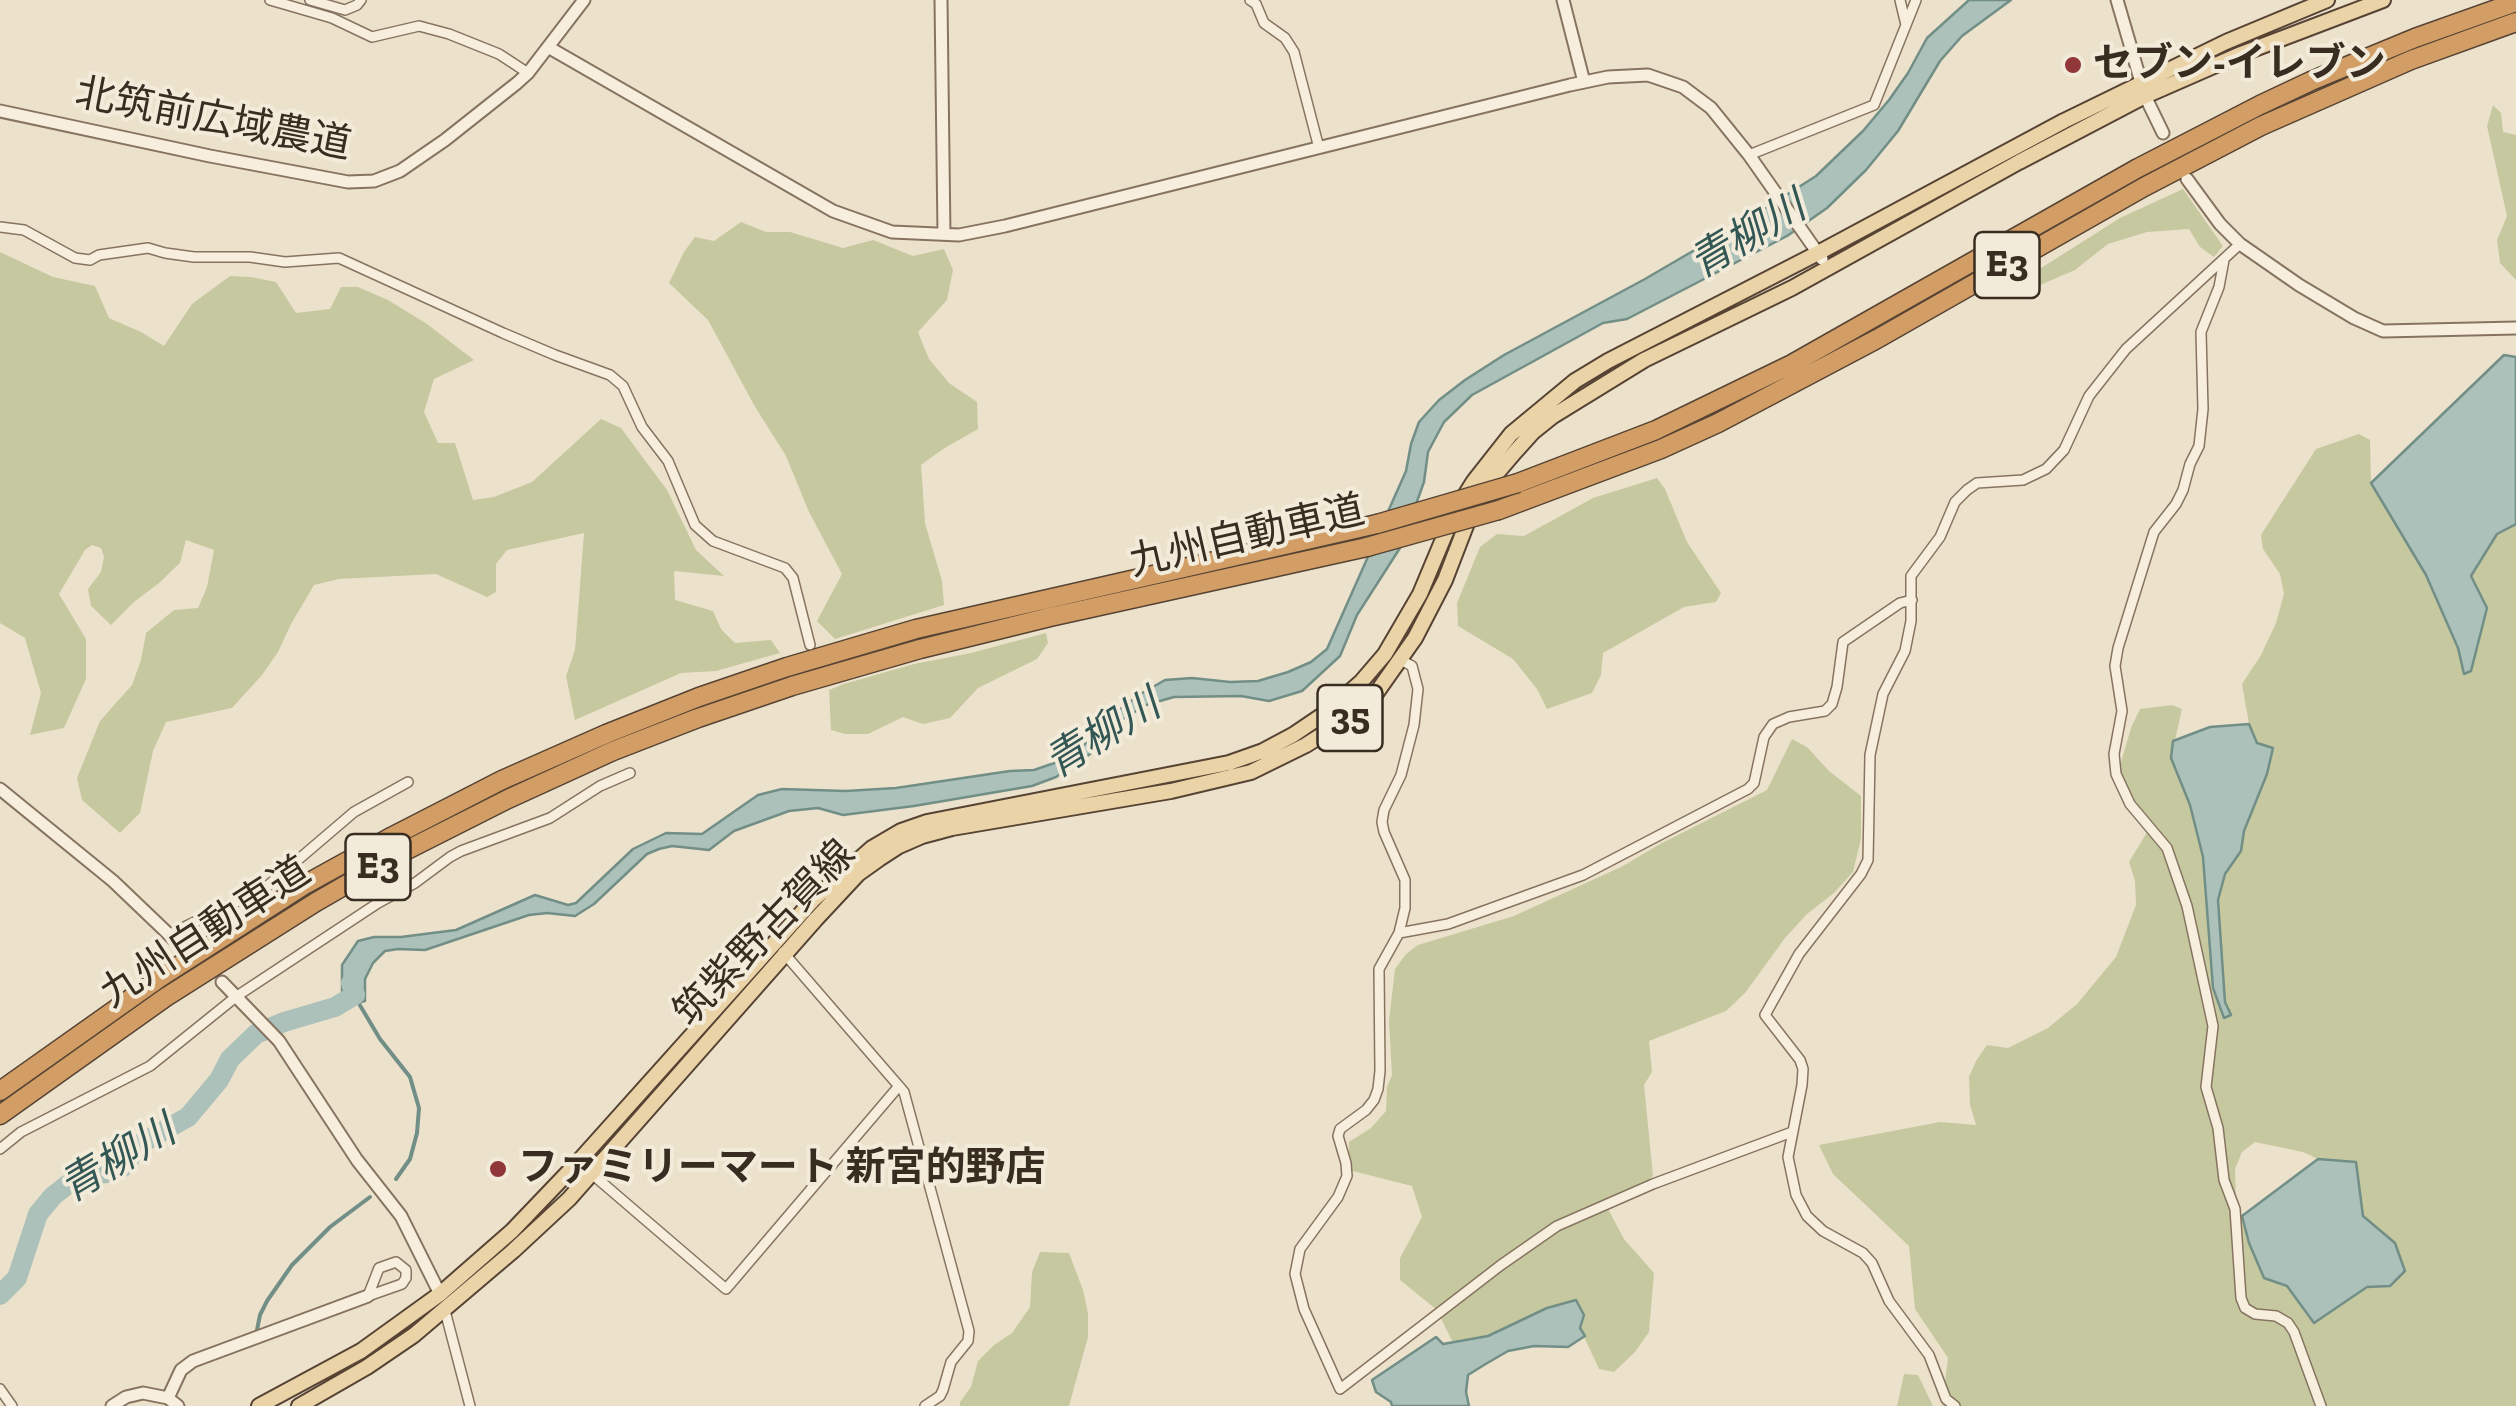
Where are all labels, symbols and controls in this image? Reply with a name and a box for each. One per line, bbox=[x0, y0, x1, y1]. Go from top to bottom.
place label: セブン-イレブン bbox=[2093, 41, 2386, 89]
marker: セブン-イレブン bbox=[2062, 54, 2084, 76]
street label: 北筑前広域農道 bbox=[71, 70, 355, 170]
water label: 青柳川 bbox=[1681, 182, 1815, 290]
road number: E3 bbox=[1974, 232, 2040, 298]
street label: 九州自動車道 bbox=[1125, 487, 1369, 587]
water label: 青柳川 bbox=[1036, 680, 1170, 790]
road number: 35 bbox=[1318, 685, 1382, 751]
street label: 筑紫野古賀線 bbox=[664, 831, 866, 1037]
road number: E3 bbox=[346, 834, 410, 900]
street label: 九州自動車道 bbox=[92, 848, 320, 1018]
water label: 青柳川 bbox=[51, 1106, 185, 1214]
place label: ファミリーマート 新宮的野店 bbox=[518, 1145, 1045, 1193]
marker: ファミリーマート 新宮的野店 bbox=[487, 1158, 509, 1180]

